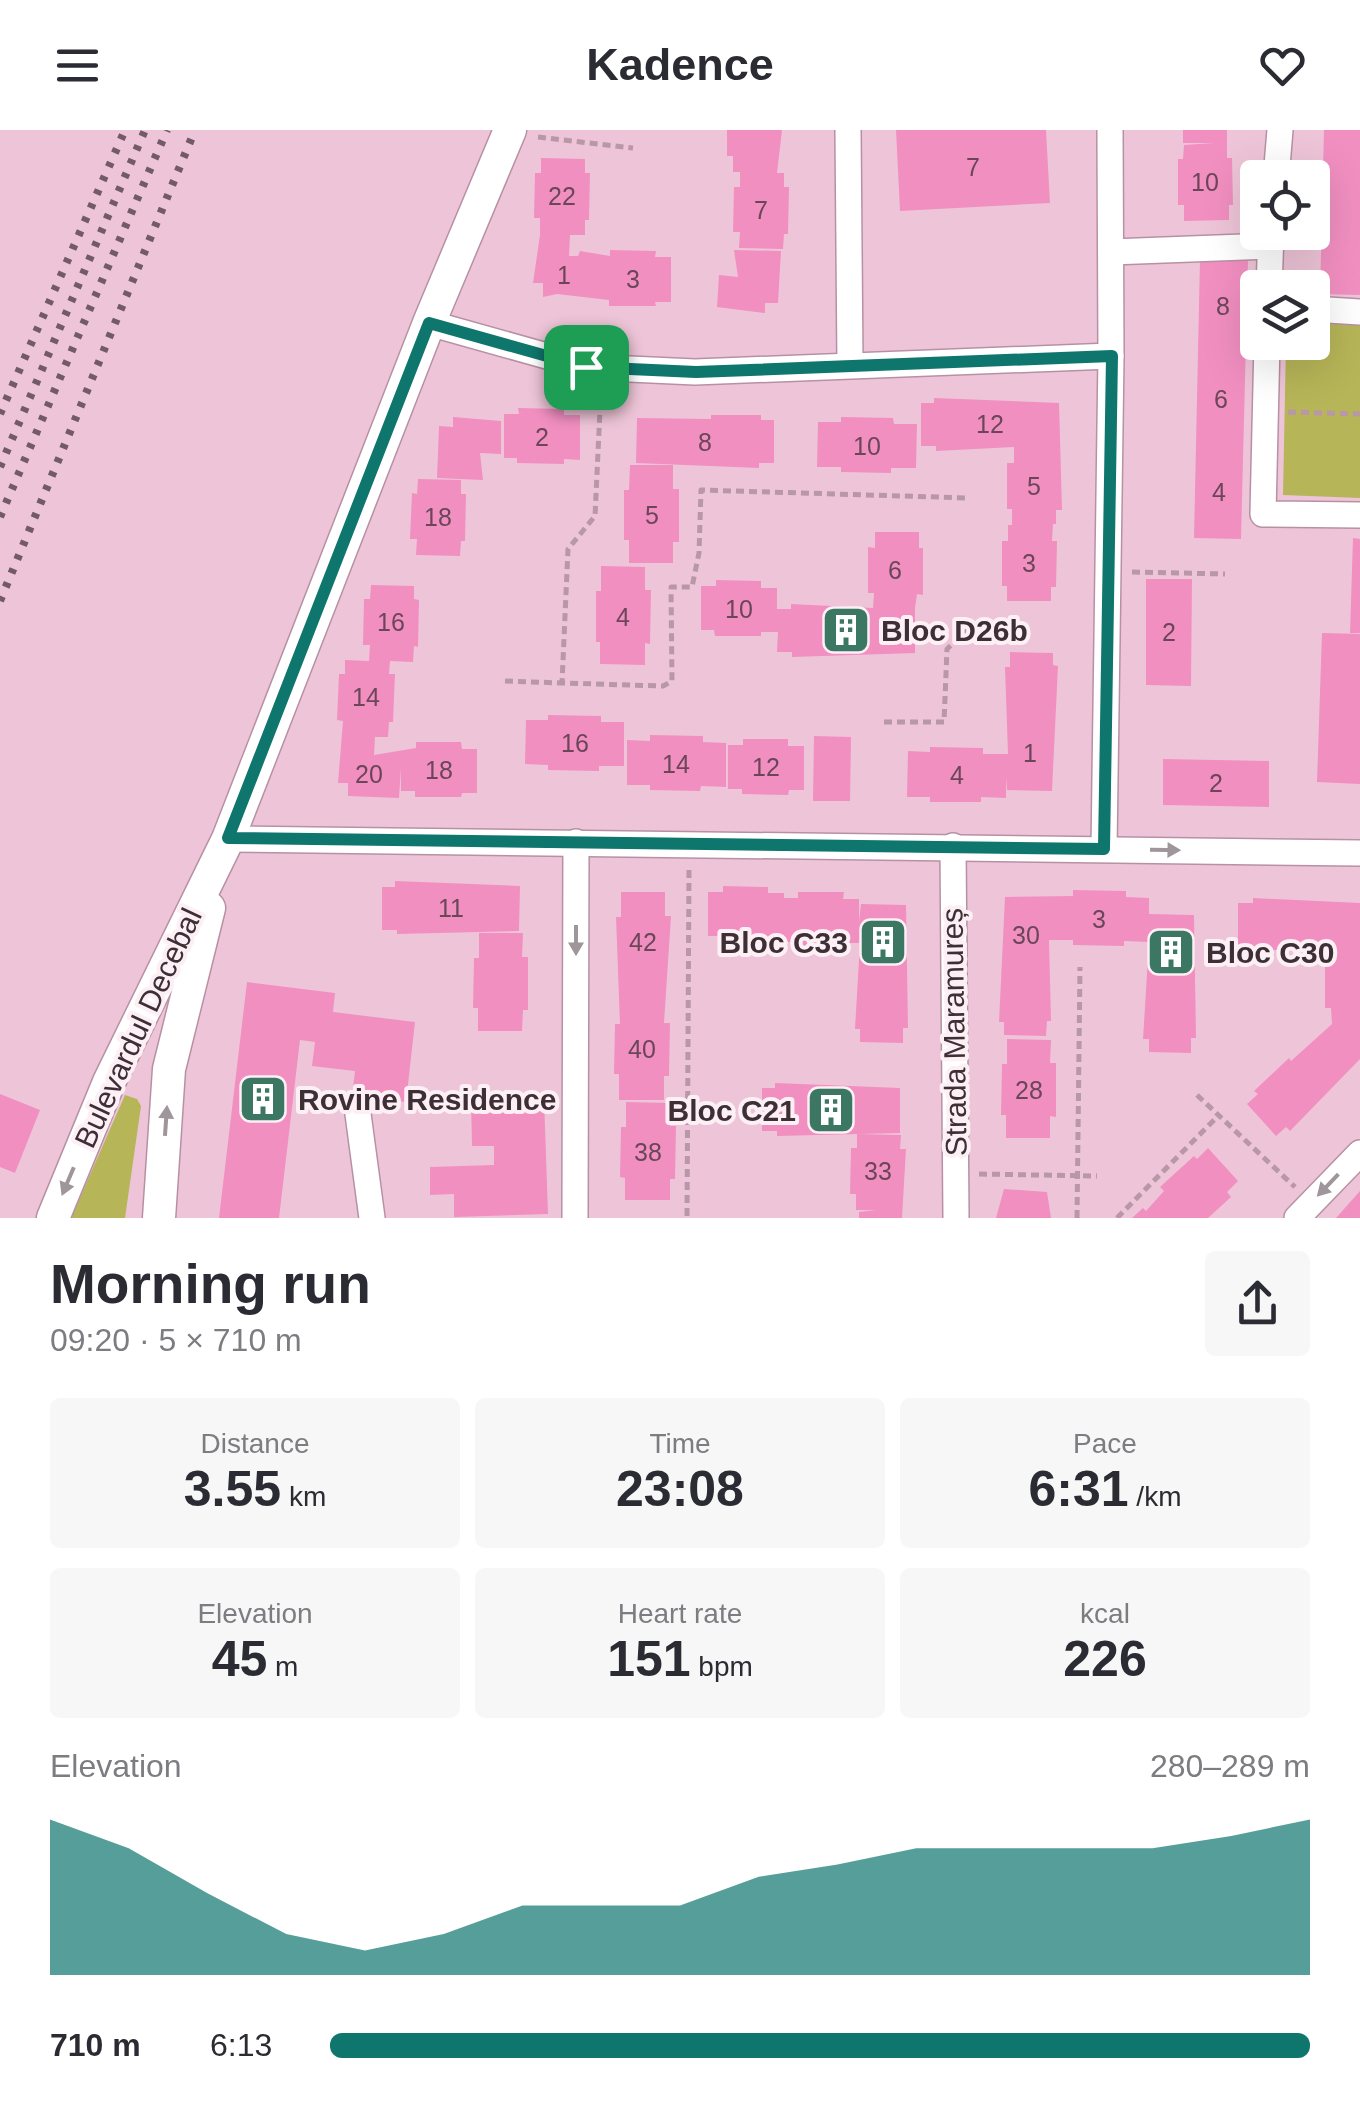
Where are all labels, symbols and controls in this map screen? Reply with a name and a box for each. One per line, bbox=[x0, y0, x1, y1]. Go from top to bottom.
icon: menu bbox=[50, 38, 105, 93]
icon: heart bbox=[1255, 38, 1310, 93]
text: Kadence bbox=[586, 39, 774, 90]
house number: 7 bbox=[966, 153, 980, 181]
map controls bbox=[1240, 160, 1330, 360]
button: locate bbox=[1240, 160, 1330, 250]
house number: 10 bbox=[1191, 168, 1219, 196]
house number: 22 bbox=[548, 182, 576, 210]
house number: 7 bbox=[754, 196, 768, 224]
house number: 1 bbox=[557, 261, 571, 289]
house number: 3 bbox=[626, 265, 640, 293]
button: layers bbox=[1240, 270, 1330, 360]
house number: 8 bbox=[1216, 292, 1230, 320]
pin bbox=[544, 325, 629, 410]
icon: arrive bbox=[559, 340, 614, 395]
house number: 6 bbox=[1214, 385, 1228, 413]
house number: 12 bbox=[976, 410, 1004, 438]
house number: 2 bbox=[535, 423, 549, 451]
house number: 8 bbox=[698, 428, 712, 456]
house number: 10 bbox=[853, 432, 881, 460]
house number: 5 bbox=[1027, 472, 1041, 500]
house number: 4 bbox=[1212, 478, 1226, 506]
house number: 5 bbox=[645, 501, 659, 529]
house number: 18 bbox=[424, 503, 452, 531]
house number: 3 bbox=[1022, 549, 1036, 577]
house number: 6 bbox=[888, 556, 902, 584]
house number: 10 bbox=[725, 595, 753, 623]
house number: 4 bbox=[616, 603, 630, 631]
building icon: Bloc D26b bbox=[820, 604, 872, 656]
house number: 16 bbox=[377, 608, 405, 636]
place label: Bloc D26b bbox=[881, 614, 1028, 647]
house number: 2 bbox=[1162, 618, 1176, 646]
house number: 14 bbox=[352, 683, 380, 711]
house number: 16 bbox=[561, 729, 589, 757]
house number: 1 bbox=[1023, 739, 1037, 767]
house number: 14 bbox=[662, 750, 690, 778]
house number: 12 bbox=[752, 753, 780, 781]
house number: 18 bbox=[425, 756, 453, 784]
house number: 20 bbox=[355, 760, 383, 788]
house number: 4 bbox=[950, 761, 964, 789]
house number: 2 bbox=[1209, 769, 1223, 797]
one-way arrow bbox=[1149, 842, 1181, 858]
house number: 11 bbox=[438, 894, 464, 922]
street label: Bulevardul Decebal bbox=[68, 903, 208, 1153]
house number: 3 bbox=[1092, 905, 1106, 933]
street label: Strada Maramureș bbox=[935, 908, 973, 1156]
building icon: Bloc C33 bbox=[857, 916, 909, 968]
house number: 30 bbox=[1012, 921, 1040, 949]
one-way arrow bbox=[568, 924, 584, 956]
place label: Bloc C33 bbox=[720, 926, 848, 959]
building icon: Bloc C30 bbox=[1145, 926, 1197, 978]
house number: 42 bbox=[629, 928, 657, 956]
place label: Bloc C30 bbox=[1206, 936, 1334, 969]
house number: 40 bbox=[628, 1035, 656, 1063]
building icon: Rovine Residence bbox=[237, 1073, 289, 1125]
house number: 28 bbox=[1015, 1076, 1043, 1104]
place label: Rovine Residence bbox=[298, 1083, 556, 1116]
building icon: Bloc C21 bbox=[805, 1084, 857, 1136]
place label: Bloc C21 bbox=[668, 1094, 796, 1127]
one-way arrow bbox=[158, 1104, 174, 1136]
house number: 38 bbox=[634, 1138, 662, 1166]
house number: 33 bbox=[864, 1157, 892, 1185]
one-way arrow bbox=[60, 1166, 76, 1195]
one-way arrow bbox=[1317, 1173, 1341, 1197]
button: share bbox=[1205, 1251, 1310, 1356]
text: Morning run bbox=[50, 1253, 371, 1315]
text: 09:20 · 5 × 710 m bbox=[50, 1322, 302, 1358]
text: Distance bbox=[201, 1428, 309, 1459]
text: Time bbox=[649, 1428, 711, 1459]
text: Pace bbox=[1073, 1428, 1137, 1459]
text: 3.55 bbox=[184, 1461, 281, 1517]
text: 23:08 bbox=[616, 1461, 744, 1517]
text: 6:31 bbox=[1029, 1461, 1129, 1517]
text: km bbox=[281, 1481, 326, 1512]
text: /km bbox=[1129, 1481, 1181, 1512]
text: Elevation bbox=[197, 1598, 313, 1629]
text: Heart rate bbox=[618, 1598, 742, 1629]
text: kcal bbox=[1080, 1598, 1130, 1629]
text: 45 bbox=[212, 1631, 267, 1687]
text: 151 bbox=[607, 1631, 691, 1687]
text: 226 bbox=[1063, 1631, 1147, 1687]
text: m bbox=[267, 1651, 298, 1682]
text: bpm bbox=[691, 1651, 753, 1682]
text: Elevation bbox=[50, 1748, 182, 1784]
text: 280–289 m bbox=[1150, 1748, 1310, 1784]
text: 710 m bbox=[50, 2027, 141, 2063]
text: 6:13 bbox=[210, 2027, 272, 2063]

